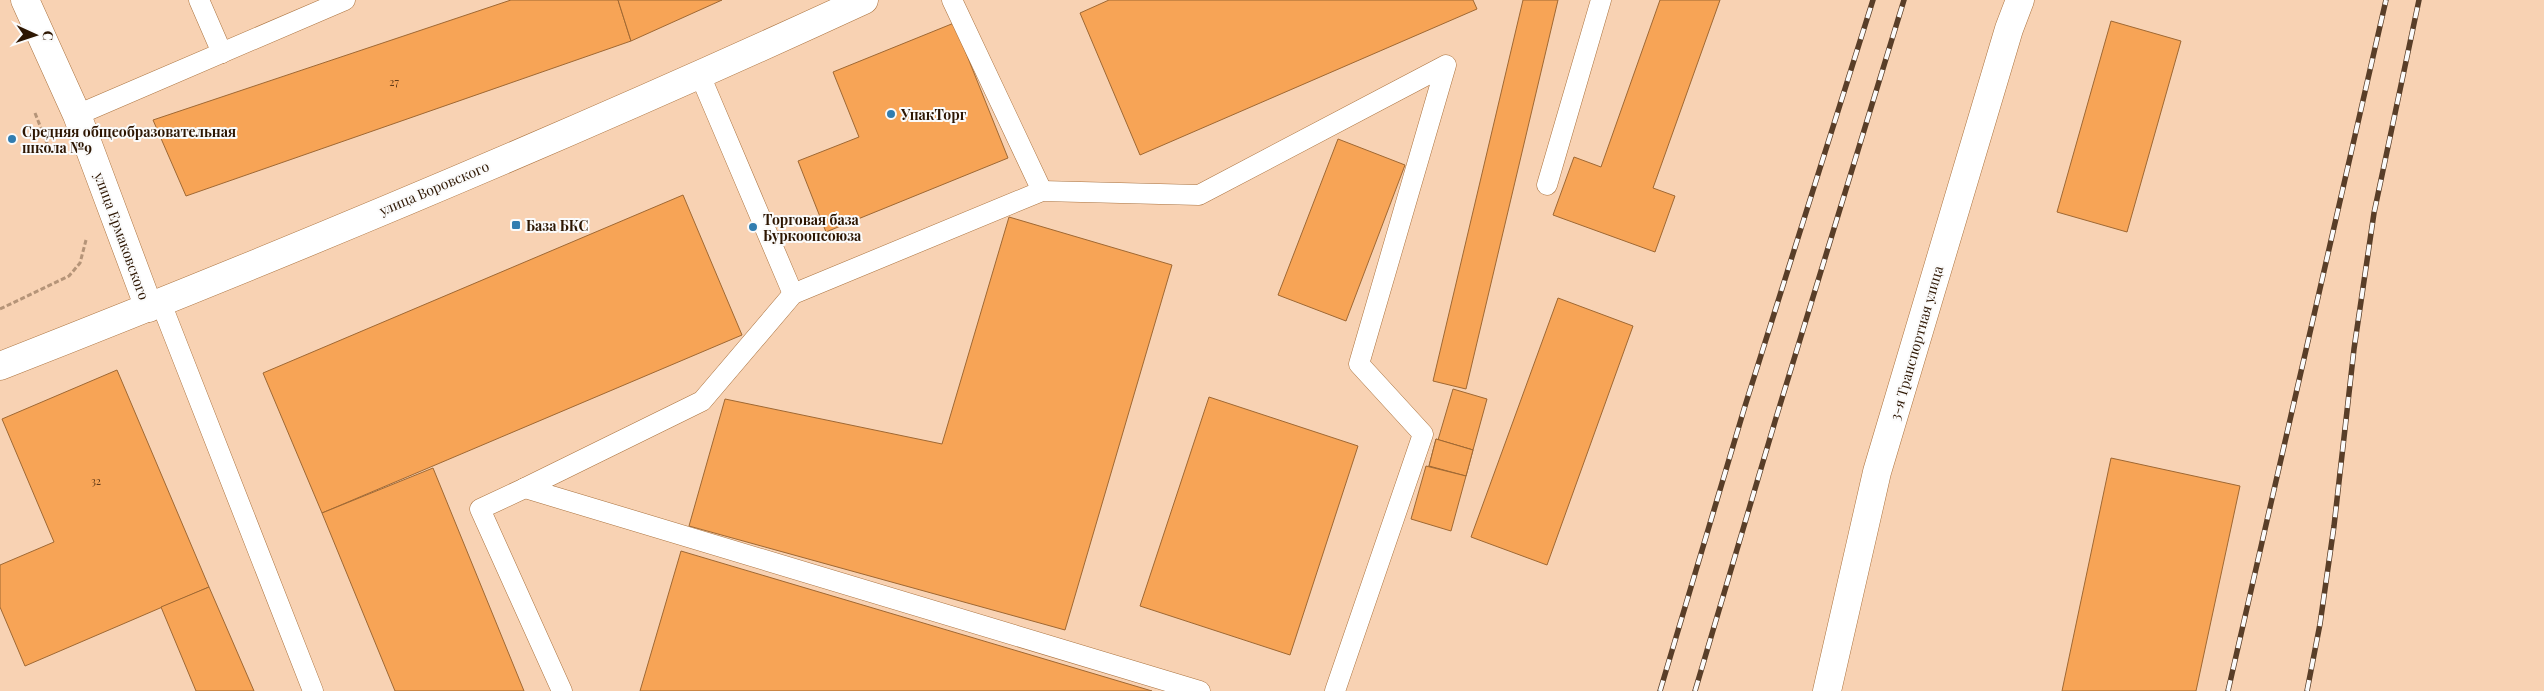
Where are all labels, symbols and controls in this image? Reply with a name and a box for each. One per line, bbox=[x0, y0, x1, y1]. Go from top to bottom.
north arrow bbox=[10, 10, 60, 60]
text: С bbox=[39, 30, 58, 41]
house number: 27 bbox=[389, 74, 399, 89]
place label: УпакТорг bbox=[900, 105, 967, 124]
marker: УпакТорг bbox=[885, 108, 897, 120]
place label: Средняя общеобразовательная школа №9 bbox=[22, 122, 236, 157]
marker: Средняя общеобразовательная школа №9 bbox=[6, 133, 18, 145]
street label: улица Воровского bbox=[375, 156, 492, 220]
street label: улица Ермаковского bbox=[90, 169, 154, 303]
place label: Торговая база Буркоопсоюза bbox=[763, 210, 862, 245]
place label: База БКС bbox=[526, 216, 589, 235]
marker: База БКС bbox=[510, 219, 522, 231]
marker: Торговая база Буркоопсоюза bbox=[747, 221, 759, 233]
street label: 3-я Транспортная улица bbox=[1885, 264, 1947, 422]
house number: 32 bbox=[91, 473, 101, 488]

